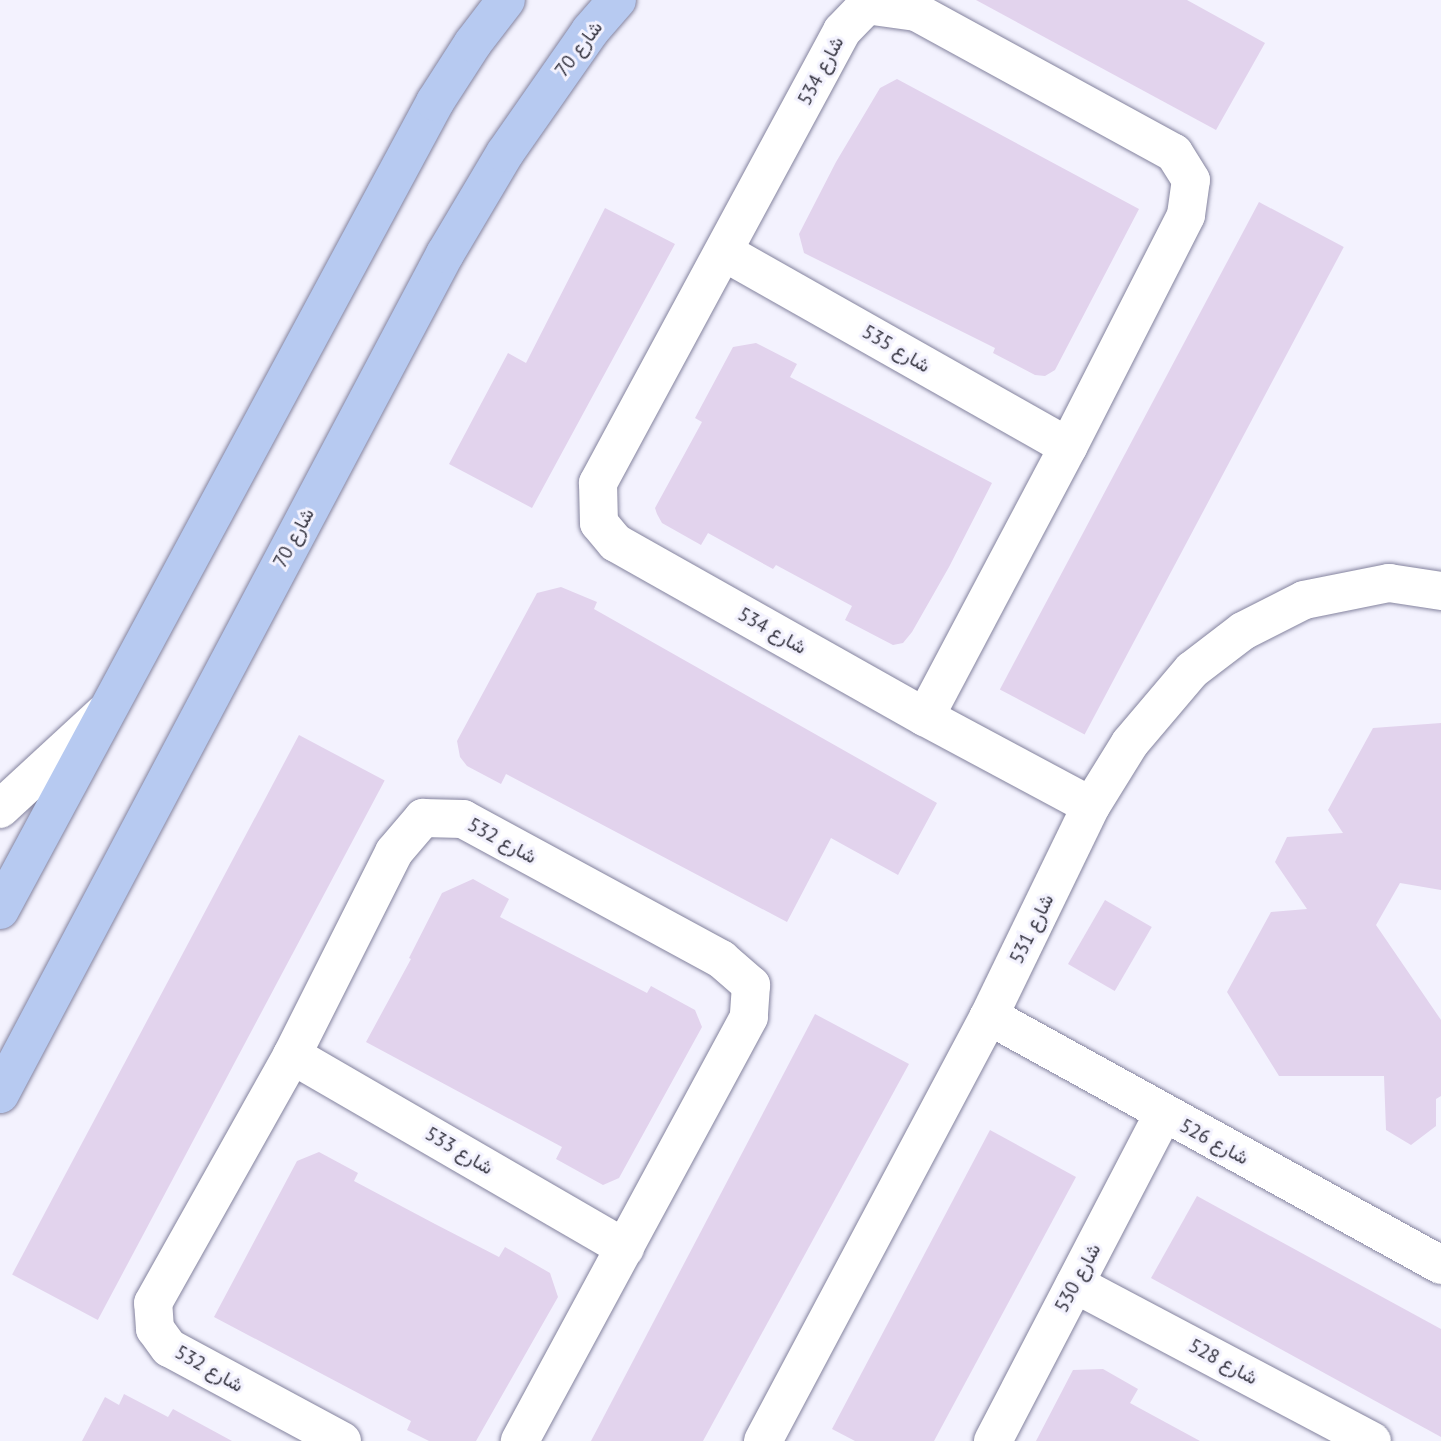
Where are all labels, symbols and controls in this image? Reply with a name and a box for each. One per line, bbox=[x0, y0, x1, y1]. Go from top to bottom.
street label: شارع 70 bbox=[551, 17, 607, 81]
street label: شارع 534 bbox=[793, 33, 849, 109]
street label: شارع 535 bbox=[858, 321, 934, 377]
street label: شارع 70 bbox=[269, 504, 319, 572]
street label: شارع 534 bbox=[734, 603, 810, 659]
street label: شارع 532 bbox=[464, 813, 540, 869]
street label: شارع 531 bbox=[1005, 891, 1059, 967]
street label: شارع 526 bbox=[1176, 1114, 1252, 1170]
street label: شارع 533 bbox=[421, 1123, 497, 1179]
street label: شارع 530 bbox=[1050, 1240, 1106, 1316]
street label: شارع 528 bbox=[1185, 1334, 1261, 1390]
street label: شارع 532 bbox=[171, 1341, 247, 1397]

